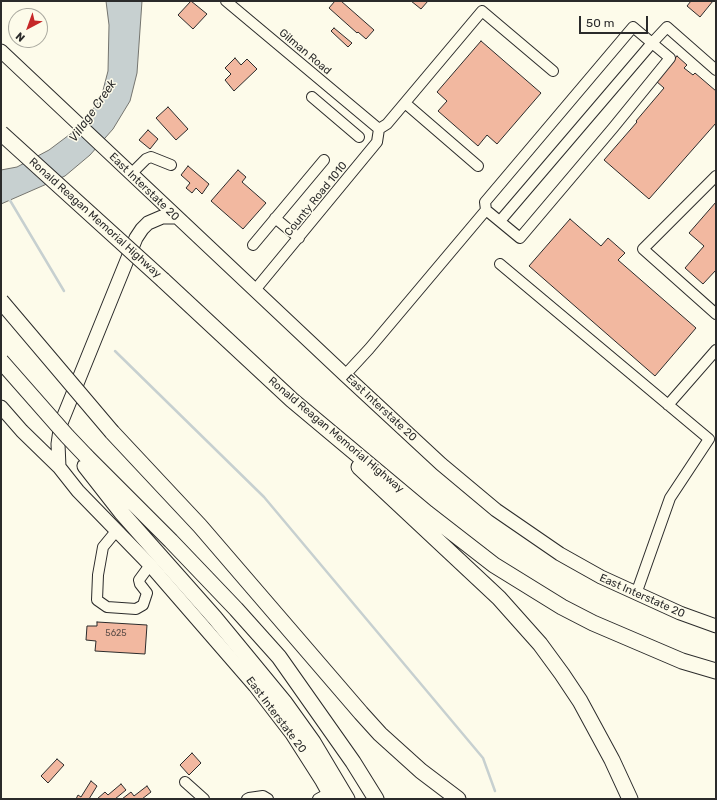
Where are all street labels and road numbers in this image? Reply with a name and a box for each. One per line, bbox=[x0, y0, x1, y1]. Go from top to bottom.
street label: Gilman Road bbox=[276, 26, 334, 78]
street label: East Interstate 20 bbox=[106, 150, 182, 224]
street label: Ronald Reagan Memorial Highway bbox=[26, 155, 164, 281]
street label: County Road 1010 bbox=[282, 159, 350, 239]
street label: East Interstate 20 bbox=[343, 372, 419, 444]
street label: Ronald Reagan Memorial Highway bbox=[265, 374, 407, 496]
street label: East Interstate 20 bbox=[597, 571, 687, 621]
street label: East Interstate 20 bbox=[243, 674, 309, 756]

